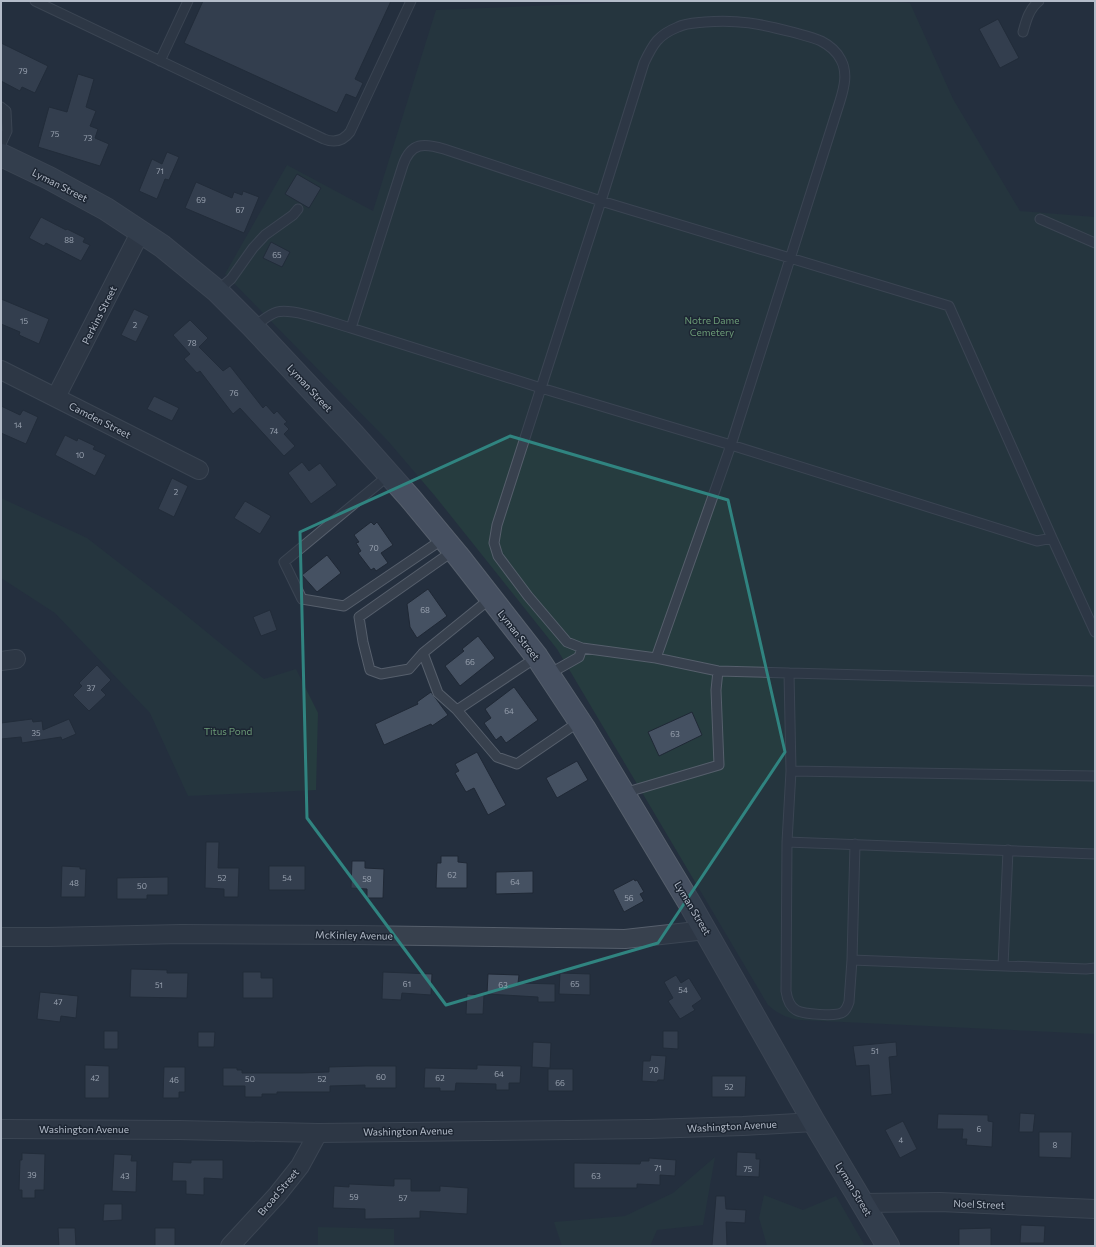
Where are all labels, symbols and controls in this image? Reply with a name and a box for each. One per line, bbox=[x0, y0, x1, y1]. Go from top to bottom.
house number: 79 bbox=[18, 66, 28, 76]
house number: 75 bbox=[51, 129, 60, 139]
house number: 73 bbox=[84, 133, 93, 143]
street label: Lyman Street bbox=[30, 166, 90, 204]
house number: 71 bbox=[156, 166, 164, 176]
house number: 69 bbox=[196, 195, 206, 205]
house number: 67 bbox=[235, 205, 245, 215]
house number: 88 bbox=[64, 235, 74, 245]
house number: 65 bbox=[272, 250, 282, 260]
street label: Perkins Street bbox=[79, 284, 119, 346]
park label: Notre Dame Cemetery bbox=[684, 314, 740, 338]
house number: 15 bbox=[20, 316, 28, 326]
house number: 2 bbox=[133, 320, 138, 330]
house number: 78 bbox=[187, 338, 197, 348]
street label: Lyman Street bbox=[285, 362, 335, 414]
house number: 76 bbox=[229, 388, 239, 398]
street label: Camden Street bbox=[67, 399, 133, 441]
house number: 14 bbox=[14, 420, 22, 430]
house number: 74 bbox=[270, 426, 278, 436]
house number: 10 bbox=[76, 450, 84, 460]
house number: 2 bbox=[174, 487, 179, 497]
house number: 70 bbox=[369, 543, 379, 553]
house number: 68 bbox=[420, 605, 430, 615]
street label: Lyman Street bbox=[496, 607, 542, 663]
house number: 66 bbox=[465, 657, 475, 667]
house number: 37 bbox=[87, 683, 95, 693]
house number: 64 bbox=[504, 706, 514, 716]
park label: Titus Pond bbox=[204, 725, 253, 737]
house number: 35 bbox=[31, 728, 41, 738]
house number: 63 bbox=[670, 729, 680, 739]
house number: 62 bbox=[447, 870, 457, 880]
house number: 52 bbox=[217, 873, 227, 883]
house number: 54 bbox=[282, 873, 292, 883]
house number: 58 bbox=[362, 874, 372, 884]
house number: 64 bbox=[510, 877, 520, 887]
house number: 48 bbox=[69, 878, 79, 888]
street label: Lyman Street bbox=[672, 879, 714, 937]
house number: 50 bbox=[137, 881, 147, 891]
house number: 56 bbox=[624, 893, 634, 903]
street label: McKinley Avenue bbox=[315, 928, 393, 942]
house number: 61 bbox=[403, 979, 411, 989]
house number: 65 bbox=[570, 979, 580, 989]
house number: 51 bbox=[155, 980, 163, 990]
house number: 63 bbox=[498, 980, 508, 990]
house number: 54 bbox=[678, 985, 688, 995]
house number: 47 bbox=[54, 997, 62, 1007]
house number: 51 bbox=[871, 1046, 879, 1056]
house number: 70 bbox=[649, 1065, 659, 1075]
house number: 64 bbox=[494, 1069, 504, 1079]
house number: 60 bbox=[376, 1072, 386, 1082]
house number: 42 bbox=[90, 1073, 100, 1083]
house number: 62 bbox=[435, 1073, 445, 1083]
house number: 50 bbox=[245, 1074, 255, 1084]
house number: 52 bbox=[317, 1074, 327, 1084]
house number: 46 bbox=[169, 1075, 179, 1085]
house number: 66 bbox=[555, 1078, 565, 1088]
house number: 52 bbox=[724, 1082, 734, 1092]
street label: Washington Avenue bbox=[687, 1118, 777, 1134]
street label: Washington Avenue bbox=[39, 1123, 129, 1135]
street label: Washington Avenue bbox=[363, 1124, 453, 1138]
house number: 6 bbox=[977, 1124, 982, 1134]
house number: 4 bbox=[899, 1135, 904, 1145]
house number: 8 bbox=[1053, 1140, 1058, 1150]
street label: Lyman Street bbox=[833, 1160, 875, 1218]
house number: 71 bbox=[654, 1163, 662, 1173]
house number: 75 bbox=[744, 1164, 753, 1174]
street label: Broad Street bbox=[255, 1166, 301, 1218]
house number: 39 bbox=[27, 1170, 37, 1180]
house number: 43 bbox=[120, 1171, 130, 1181]
house number: 63 bbox=[591, 1171, 601, 1181]
house number: 59 bbox=[349, 1192, 359, 1202]
house number: 57 bbox=[399, 1193, 407, 1203]
street label: Noel Street bbox=[953, 1197, 1005, 1211]

